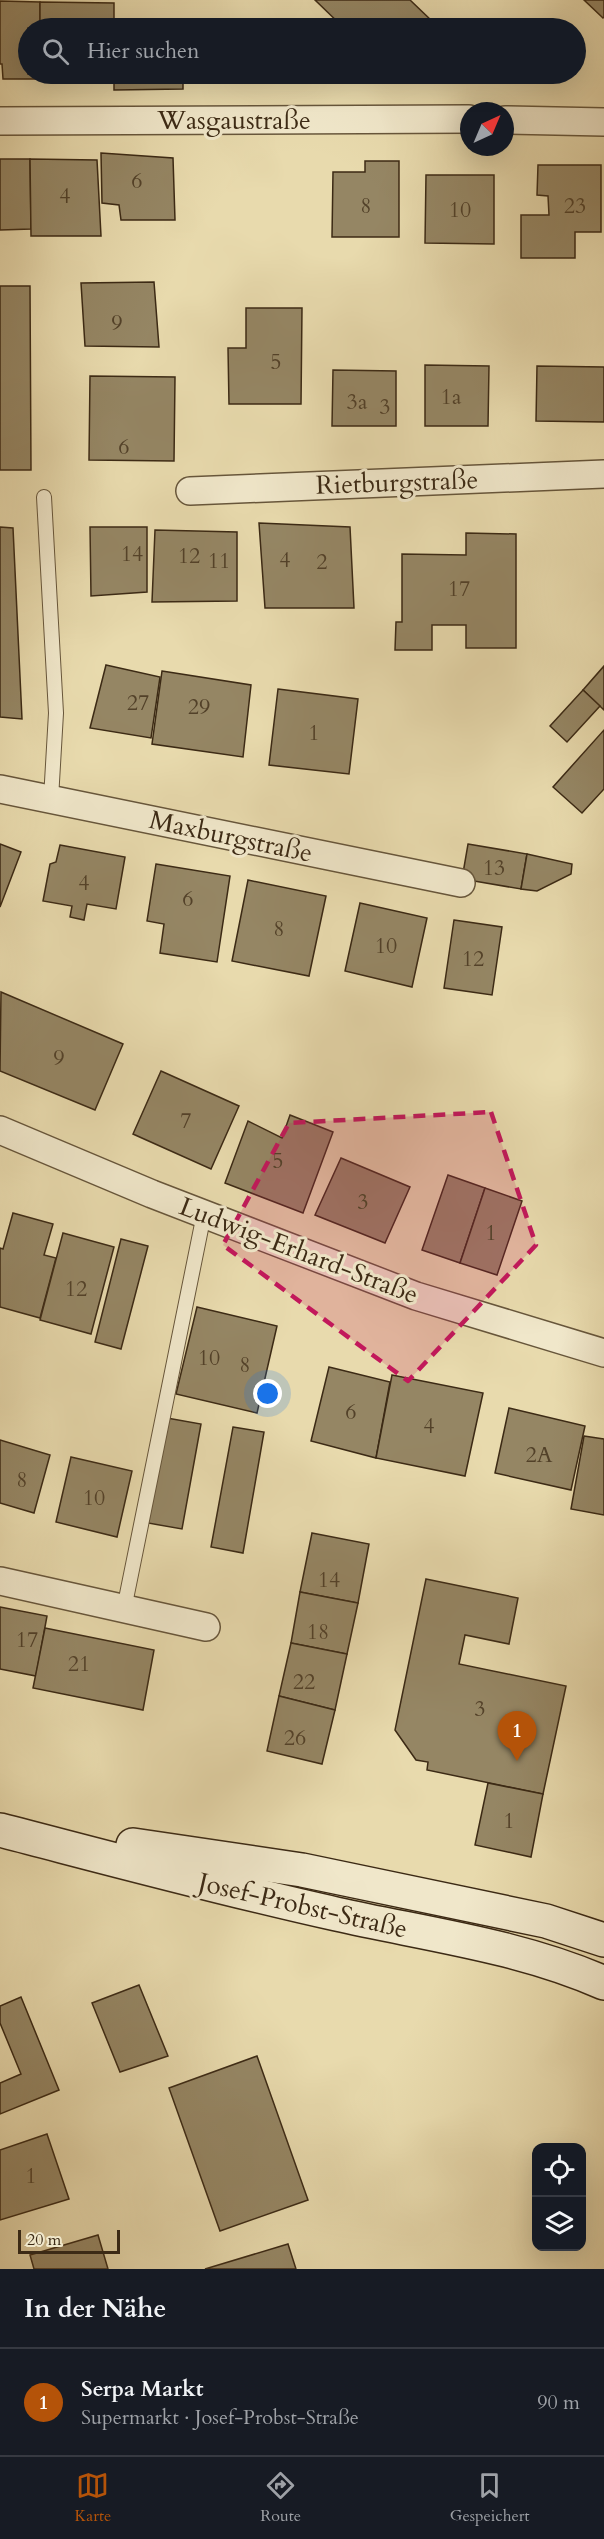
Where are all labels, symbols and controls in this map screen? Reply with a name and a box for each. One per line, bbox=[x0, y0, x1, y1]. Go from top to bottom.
search box bbox=[18, 18, 586, 84]
icon: search bbox=[39, 35, 72, 68]
text: Hier suchen bbox=[87, 36, 200, 66]
north arrow bbox=[460, 102, 514, 156]
street label: Wasgaustraße bbox=[156, 103, 311, 138]
house number: 6 bbox=[131, 166, 143, 196]
house number: 4 bbox=[59, 181, 71, 211]
house number: 8 bbox=[360, 191, 372, 221]
house number: 23 bbox=[564, 191, 586, 221]
house number: 10 bbox=[449, 195, 471, 225]
house number: 9 bbox=[111, 308, 123, 338]
house number: 5 bbox=[270, 347, 282, 377]
house number: 1a bbox=[441, 382, 462, 412]
house number: 3a bbox=[347, 387, 368, 417]
house number: 3 bbox=[379, 392, 391, 422]
house number: 6 bbox=[118, 432, 130, 462]
street label: Rietburgstraße bbox=[315, 462, 479, 503]
house number: 14 bbox=[121, 539, 143, 569]
house number: 12 bbox=[178, 541, 200, 571]
house number: 4 bbox=[279, 545, 291, 575]
house number: 11 bbox=[208, 546, 230, 576]
house number: 2 bbox=[316, 547, 328, 577]
house number: 17 bbox=[448, 574, 470, 604]
house number: 27 bbox=[127, 688, 149, 718]
house number: 29 bbox=[188, 692, 210, 722]
house number: 1 bbox=[308, 718, 320, 748]
street label: Maxburgstraße bbox=[146, 802, 316, 871]
house number: 13 bbox=[483, 853, 505, 883]
house number: 4 bbox=[78, 868, 90, 898]
house number: 6 bbox=[182, 884, 194, 914]
house number: 8 bbox=[273, 914, 285, 944]
house number: 10 bbox=[375, 931, 397, 961]
house number: 12 bbox=[462, 944, 484, 974]
house number: 9 bbox=[53, 1043, 65, 1073]
house number: 7 bbox=[180, 1106, 192, 1136]
house number: 5 bbox=[272, 1146, 284, 1176]
house number: 3 bbox=[357, 1187, 369, 1217]
street label: Ludwig-Erhard-Straße bbox=[174, 1189, 423, 1312]
house number: 1 bbox=[485, 1218, 497, 1248]
house number: 12 bbox=[65, 1274, 87, 1304]
house number: 10 bbox=[198, 1343, 220, 1373]
house number: 8 bbox=[239, 1350, 251, 1380]
your location bbox=[253, 1379, 282, 1408]
house number: 6 bbox=[345, 1397, 357, 1427]
house number: 4 bbox=[423, 1411, 435, 1441]
house number: 2A bbox=[526, 1440, 553, 1470]
house number: 8 bbox=[16, 1465, 28, 1495]
house number: 10 bbox=[83, 1483, 105, 1513]
house number: 14 bbox=[318, 1565, 340, 1595]
house number: 18 bbox=[307, 1617, 329, 1647]
house number: 17 bbox=[16, 1625, 38, 1655]
house number: 21 bbox=[68, 1649, 90, 1679]
house number: 22 bbox=[293, 1667, 315, 1697]
house number: 3 bbox=[474, 1694, 486, 1724]
pin: 1 bbox=[498, 1712, 536, 1761]
house number: 26 bbox=[284, 1723, 306, 1753]
house number: 1 bbox=[503, 1806, 515, 1836]
street label: Josef-Probst-Straße bbox=[191, 1864, 411, 1947]
map controls bbox=[532, 2143, 586, 2251]
button: locate bbox=[532, 2143, 586, 2197]
house number: 1 bbox=[25, 2161, 37, 2191]
button: layers bbox=[532, 2197, 586, 2251]
scale bar bbox=[18, 2227, 120, 2254]
text: 20 m bbox=[27, 2229, 61, 2251]
text: In der Nähe bbox=[24, 2291, 166, 2326]
text: Serpa Markt bbox=[81, 2374, 203, 2404]
text: 1 bbox=[38, 2389, 49, 2416]
text: 90 m bbox=[537, 2389, 580, 2416]
text: Supermarkt · Josef-Probst-Straße bbox=[81, 2404, 359, 2431]
tab: Karte bbox=[74, 2469, 111, 2527]
tab: Route bbox=[260, 2469, 301, 2527]
tab: Gespeichert bbox=[450, 2469, 530, 2527]

